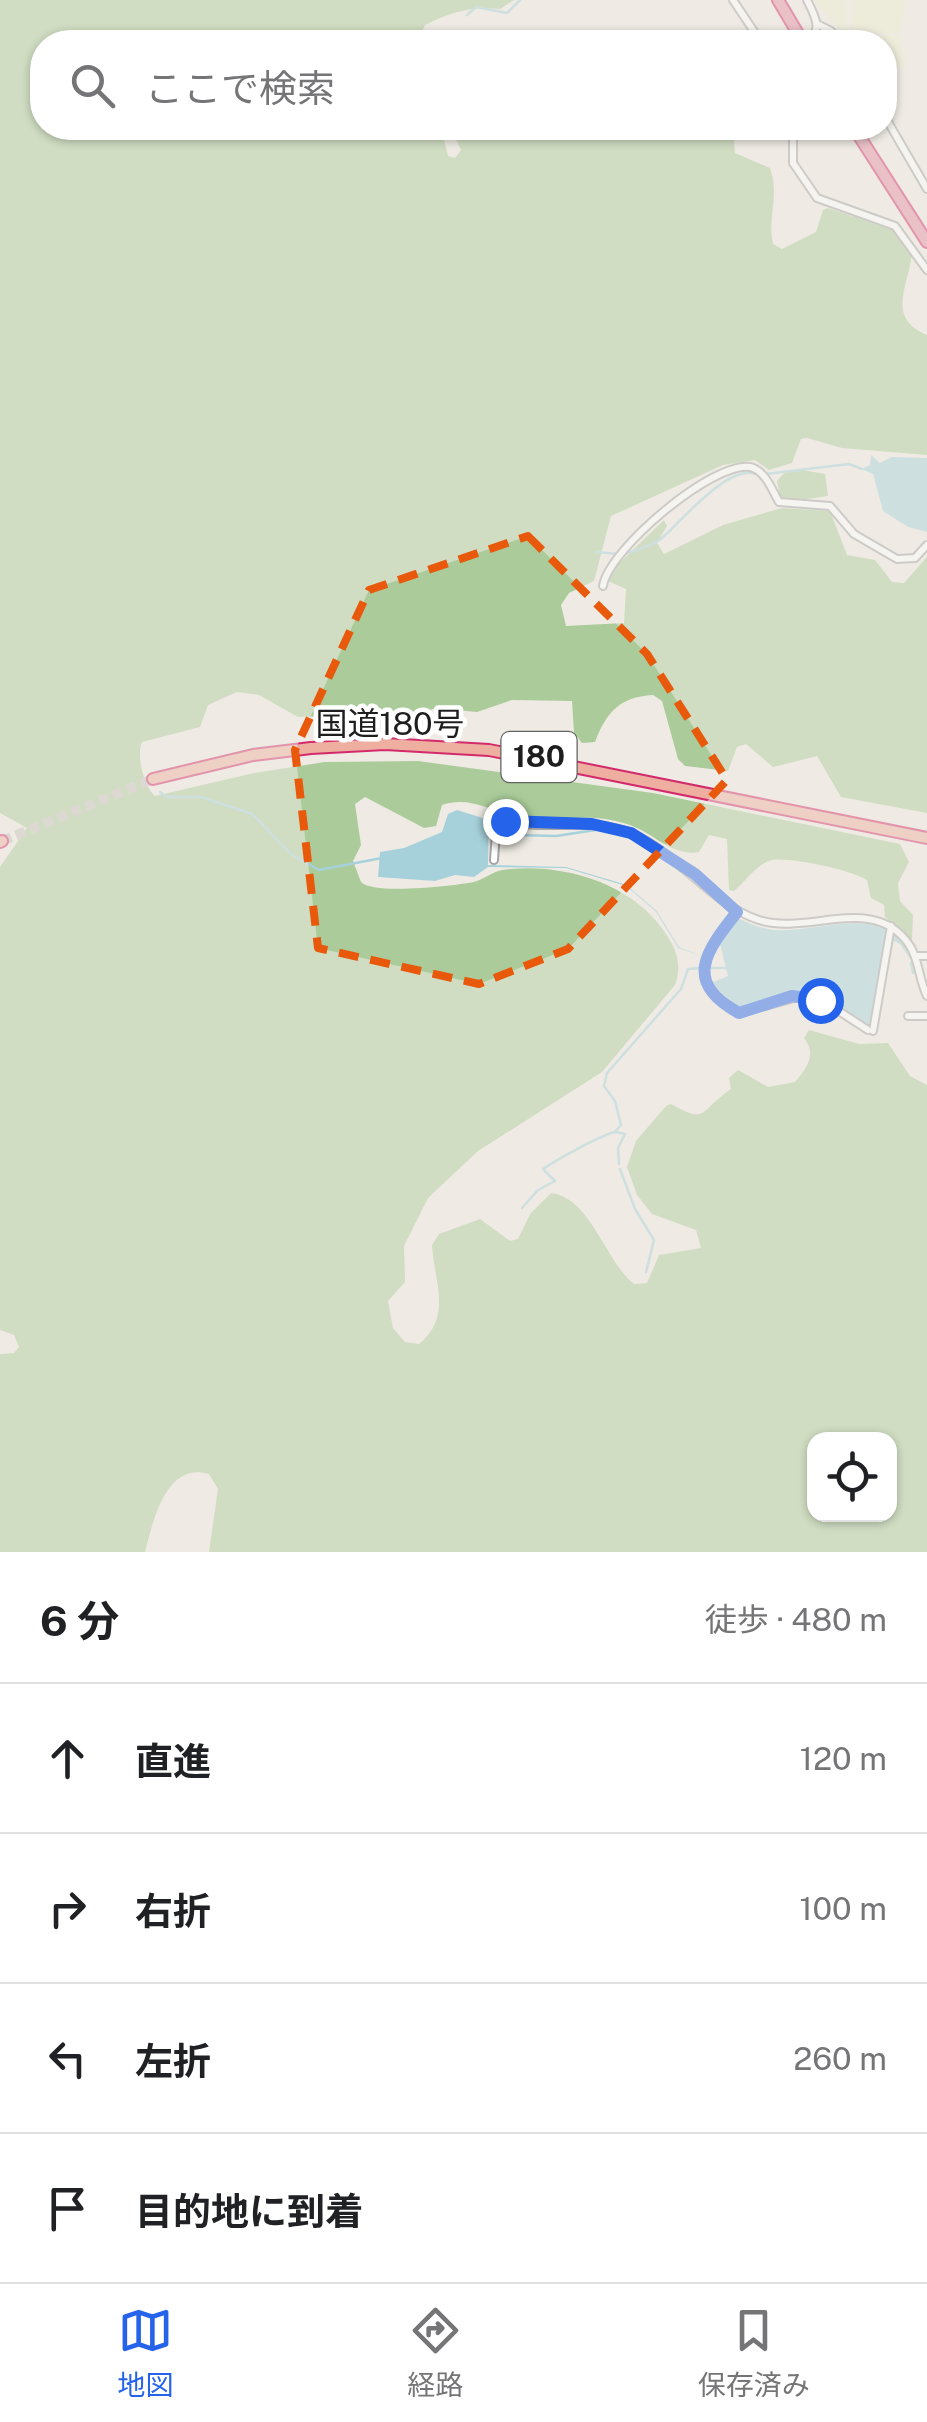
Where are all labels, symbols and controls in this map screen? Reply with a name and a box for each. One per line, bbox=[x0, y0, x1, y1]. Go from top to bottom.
search box bbox=[30, 30, 897, 140]
icon: search bbox=[65, 58, 120, 113]
text: ここで検索 bbox=[145, 66, 335, 111]
street label: 国道180号 bbox=[315, 705, 465, 742]
road number: 180 bbox=[502, 732, 576, 782]
route end bbox=[483, 799, 529, 845]
route start bbox=[798, 978, 844, 1024]
map controls bbox=[807, 1432, 897, 1522]
button: locate bbox=[807, 1432, 897, 1522]
text: 6 分 bbox=[40, 1596, 119, 1645]
text: 徒歩 · 480 m bbox=[705, 1601, 887, 1638]
icon: ahead bbox=[40, 1731, 95, 1786]
text: 直進 bbox=[135, 1739, 211, 1784]
text: 120 m bbox=[800, 1740, 887, 1777]
icon: right bbox=[40, 1881, 95, 1936]
text: 右折 bbox=[135, 1889, 211, 1934]
text: 100 m bbox=[800, 1890, 887, 1927]
icon: left bbox=[40, 2031, 95, 2086]
text: 左折 bbox=[135, 2039, 211, 2084]
text: 260 m bbox=[793, 2040, 887, 2077]
icon: arrive bbox=[40, 2181, 95, 2236]
text: 目的地に到着 bbox=[135, 2189, 363, 2234]
tab: 地図 bbox=[117, 2303, 173, 2403]
tab: 経路 bbox=[407, 2303, 464, 2403]
tab: 保存済み bbox=[698, 2303, 810, 2403]

